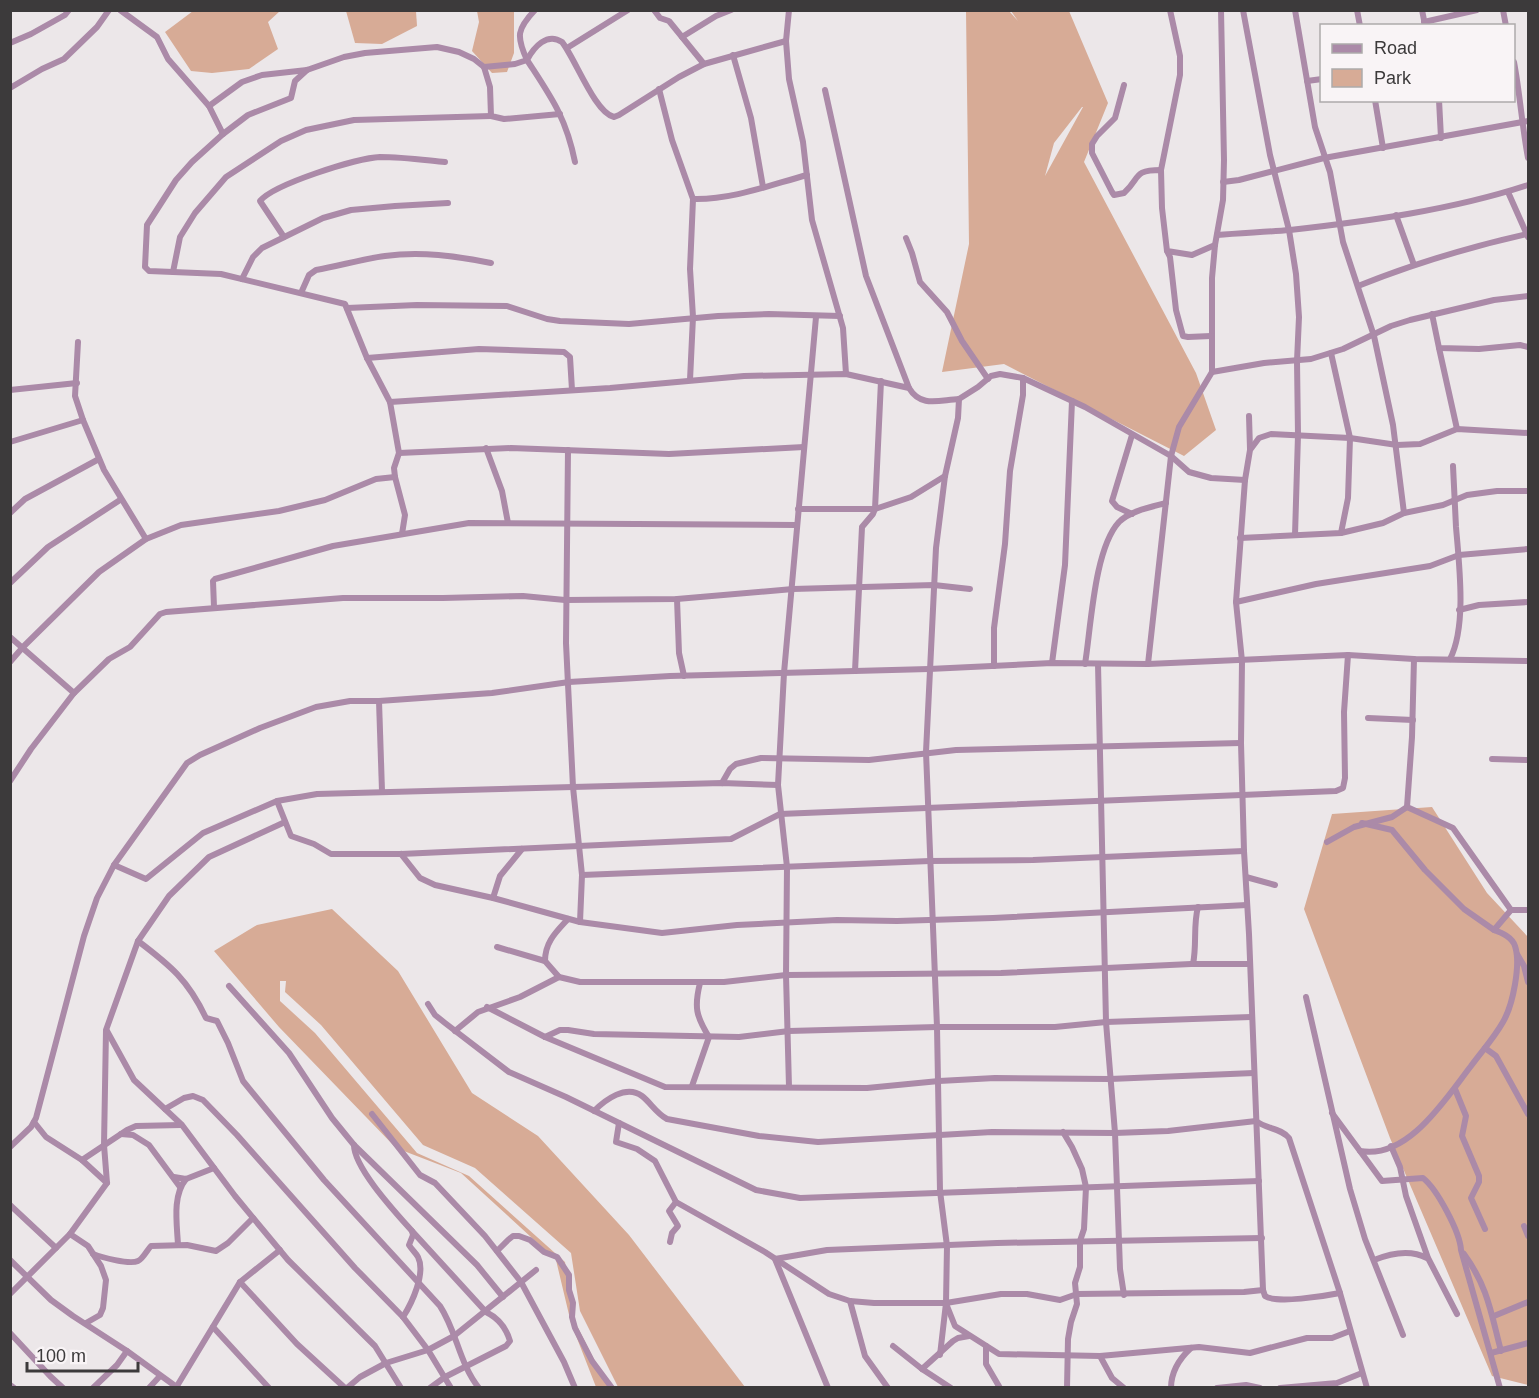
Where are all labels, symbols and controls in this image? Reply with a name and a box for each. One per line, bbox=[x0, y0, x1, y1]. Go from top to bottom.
legend bbox=[1320, 24, 1515, 102]
text: Road bbox=[1374, 38, 1417, 58]
text: Park bbox=[1374, 68, 1412, 88]
scale bar bbox=[27, 1335, 138, 1373]
text: 100 m bbox=[36, 1346, 86, 1366]

